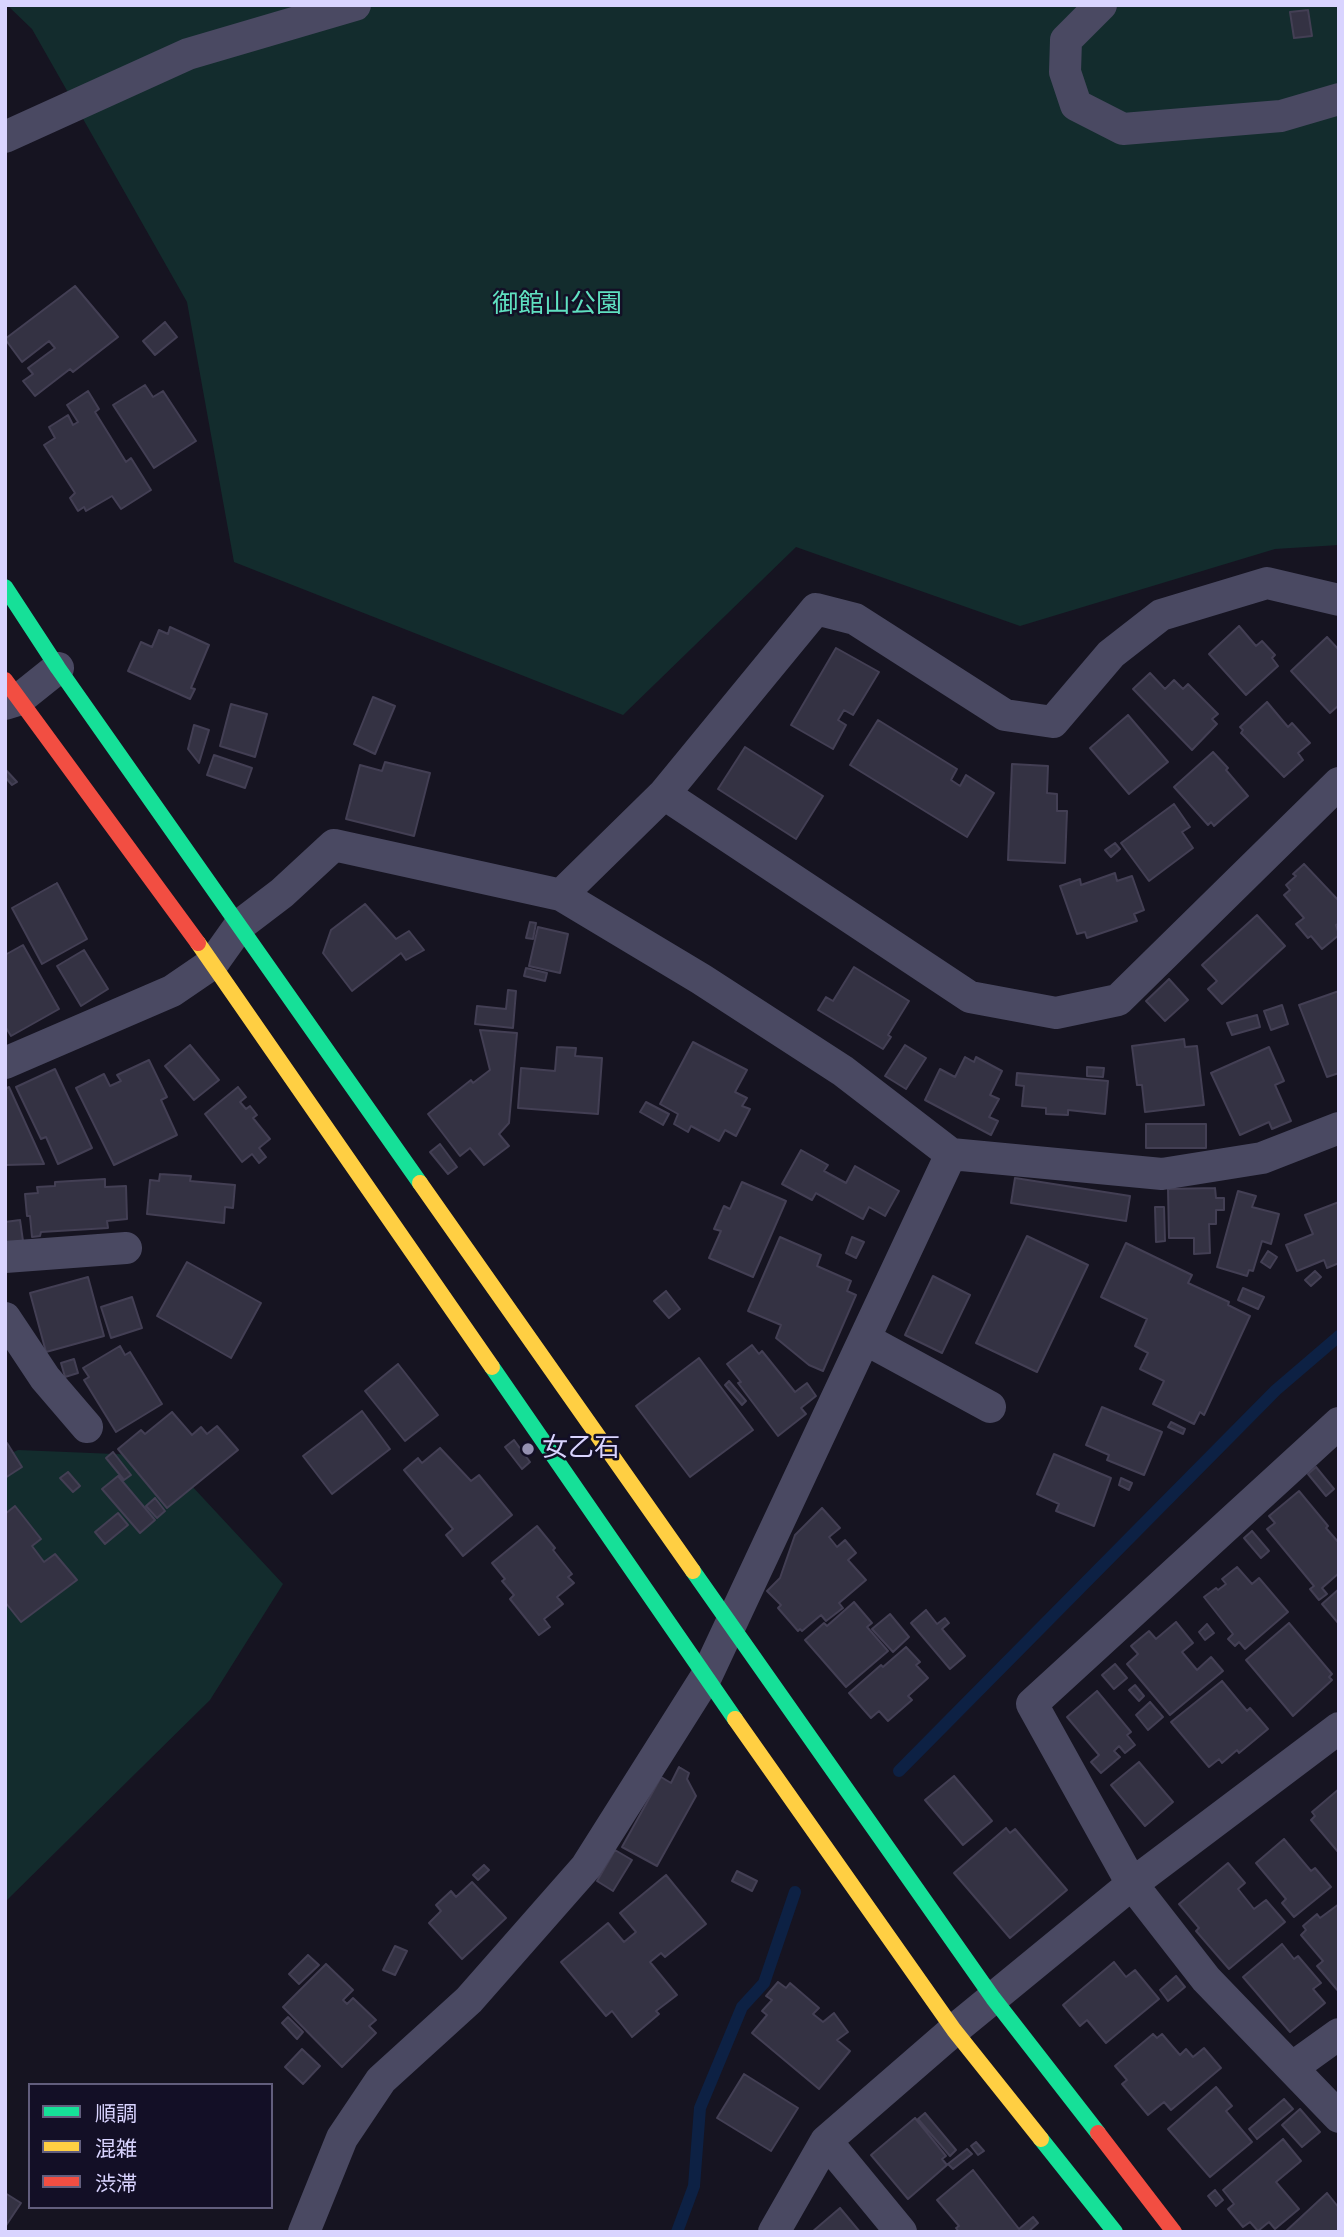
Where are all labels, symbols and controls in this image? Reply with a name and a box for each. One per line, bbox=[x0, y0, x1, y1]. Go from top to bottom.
park label: 御館山公園 bbox=[492, 289, 622, 321]
place label: 女乙石 bbox=[542, 1433, 620, 1465]
marker: 女乙石 bbox=[520, 1441, 536, 1457]
legend bbox=[28, 2083, 273, 2209]
text: 順調 bbox=[95, 2100, 137, 2127]
text: 混雑 bbox=[95, 2135, 137, 2162]
text: 渋滞 bbox=[95, 2170, 137, 2197]

